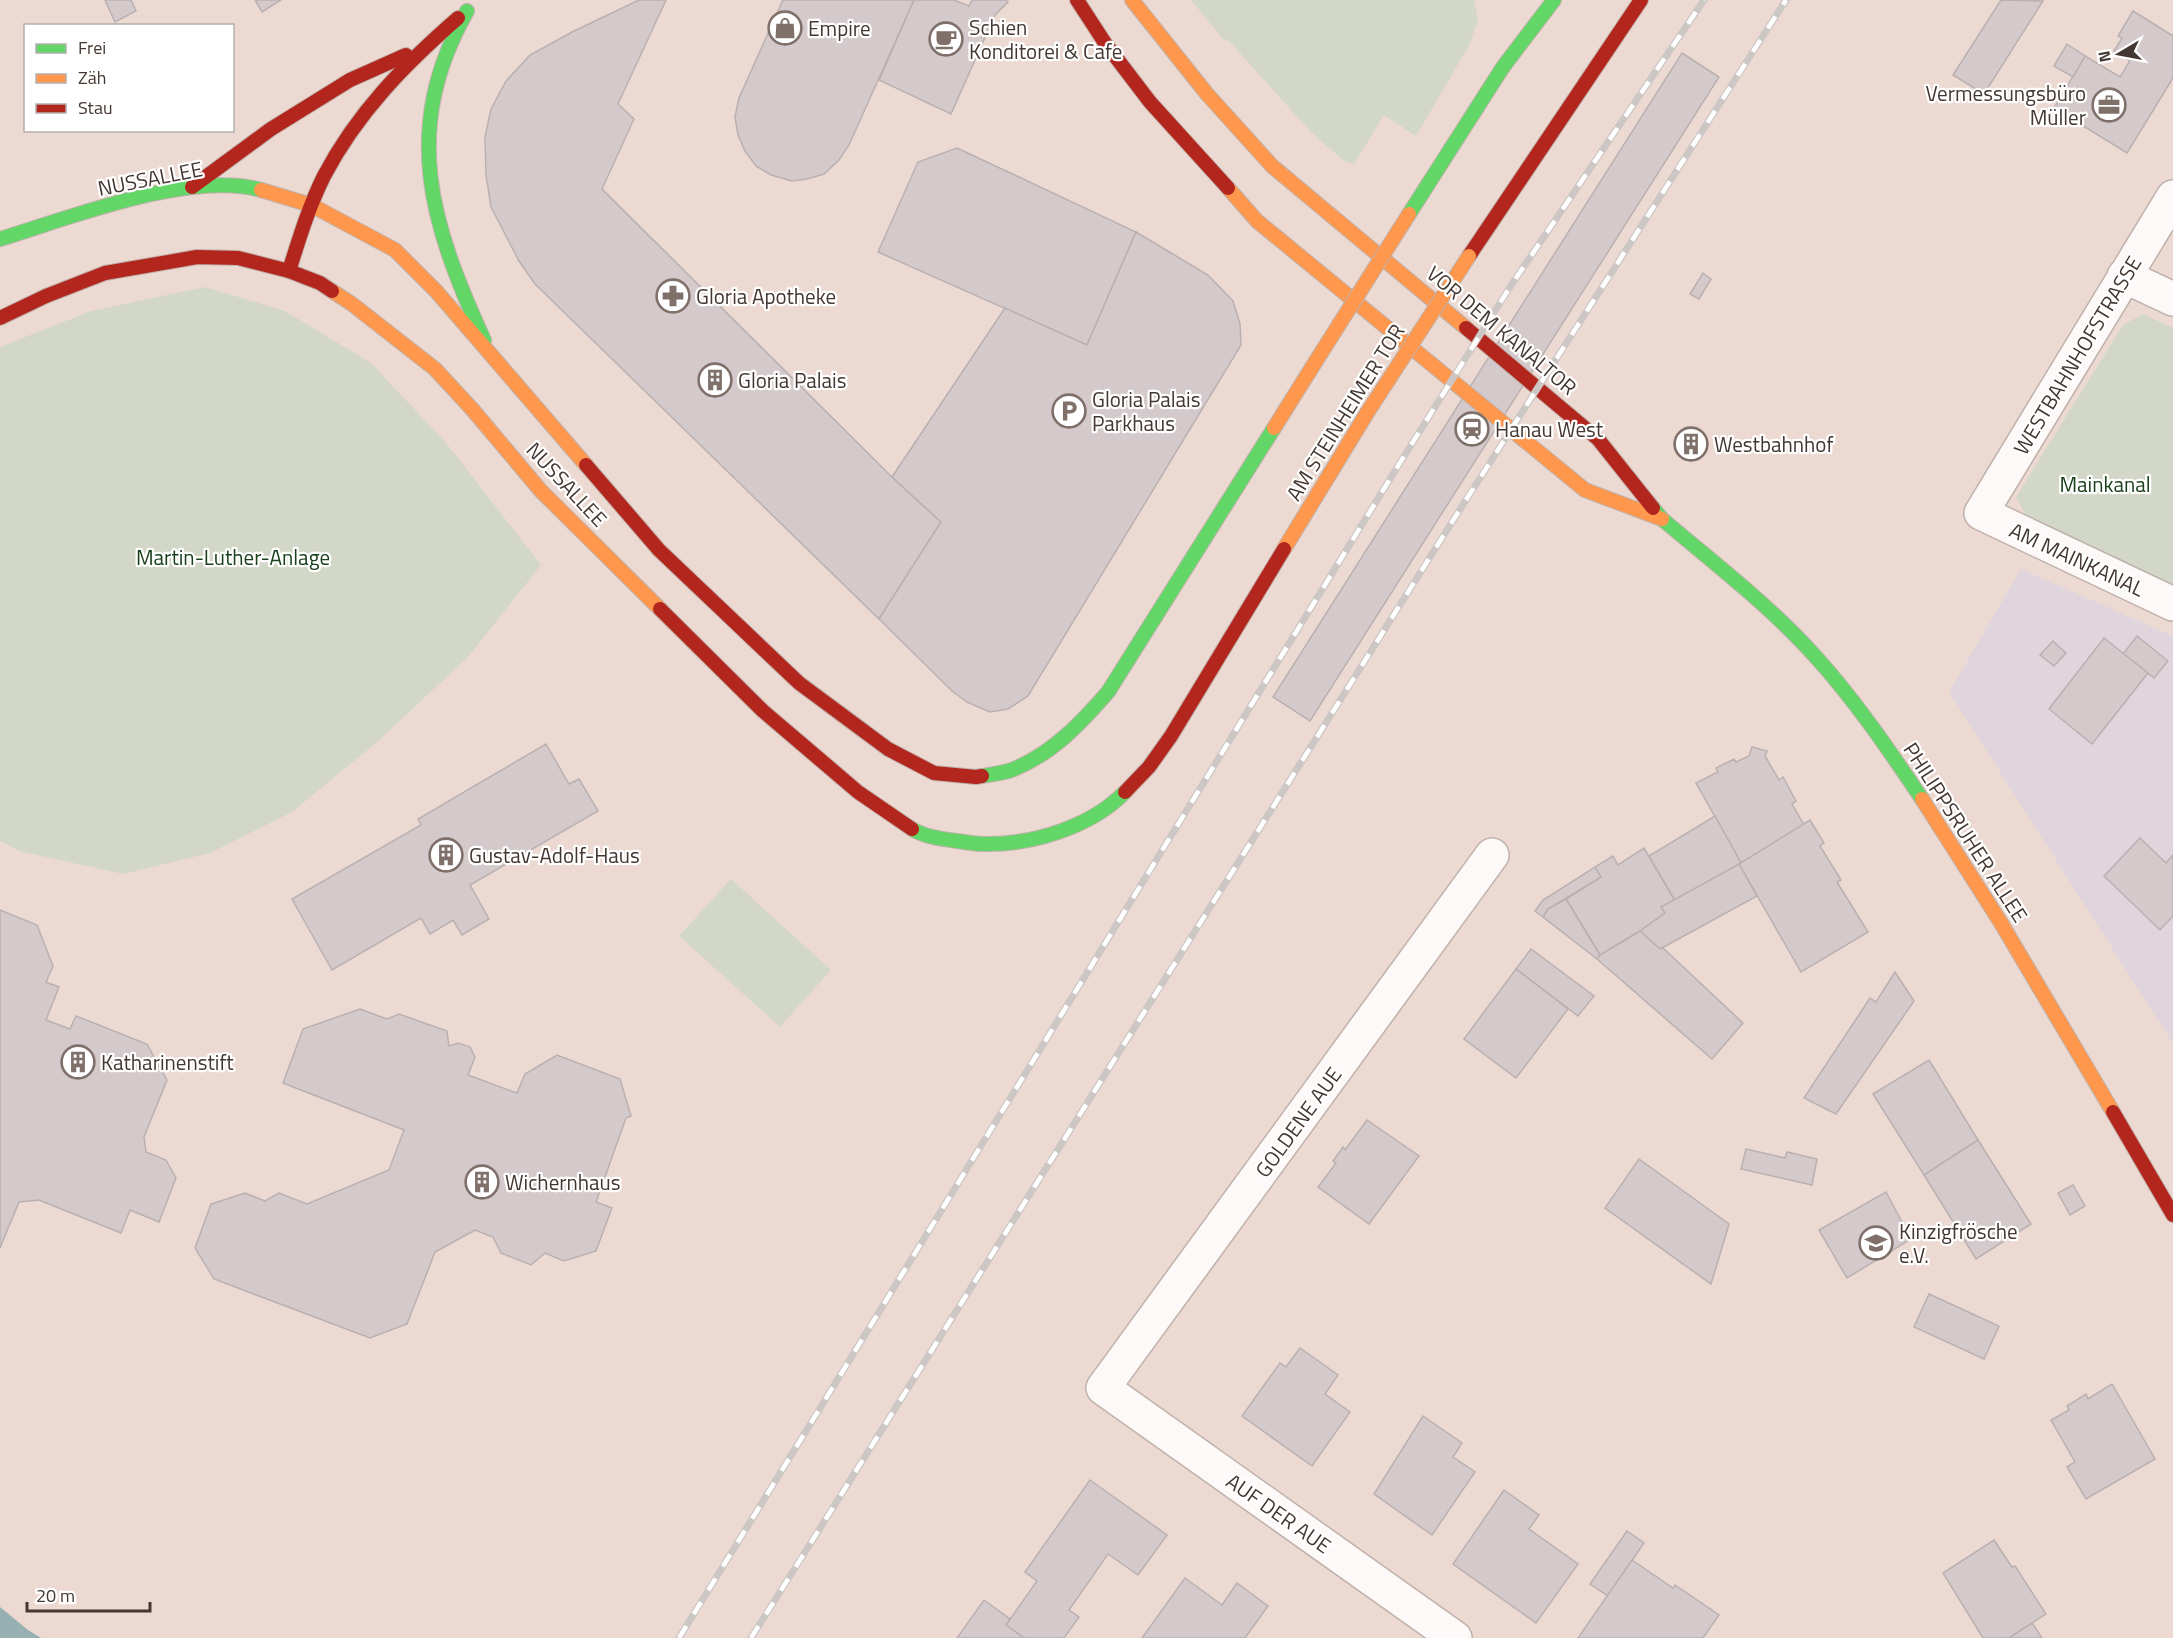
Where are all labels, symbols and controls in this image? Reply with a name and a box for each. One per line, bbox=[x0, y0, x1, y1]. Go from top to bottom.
shop icon: Empire bbox=[767, 10, 803, 46]
place label: Schien Konditorei & Cafe bbox=[969, 11, 1122, 67]
place label: Empire bbox=[808, 12, 871, 44]
cafe icon: Schien Konditorei & Cafe bbox=[928, 21, 964, 57]
legend bbox=[24, 24, 234, 132]
north arrow bbox=[2089, 24, 2149, 84]
text: Frei bbox=[78, 34, 106, 61]
text: N bbox=[2091, 49, 2117, 64]
text: Zäh bbox=[78, 64, 106, 91]
place label: Vermessungsbüro Müller bbox=[1926, 77, 2086, 133]
office icon: Vermessungsbüro Müller bbox=[2091, 87, 2127, 123]
text: Stau bbox=[78, 94, 113, 121]
street label: NUSSALLEE bbox=[95, 152, 205, 204]
street label: WESTBAHNHOFSTRASSE bbox=[2005, 249, 2149, 461]
street label: VOR DEM KANALTOR bbox=[1420, 257, 1584, 403]
pharmacy icon: Gloria Apotheke bbox=[655, 278, 691, 314]
place label: Gloria Apotheke bbox=[696, 280, 836, 312]
street label: AM STEINHEIMER TOR bbox=[1278, 317, 1412, 507]
building icon: Gloria Palais bbox=[697, 362, 733, 398]
place label: Gloria Palais bbox=[738, 364, 847, 396]
place label: Gloria Palais Parkhaus bbox=[1092, 383, 1201, 439]
parking icon: Gloria Palais Parkhaus bbox=[1051, 393, 1087, 429]
station icon: Hanau West bbox=[1454, 411, 1490, 447]
place label: Hanau West bbox=[1495, 413, 1604, 445]
building icon: Westbahnhof bbox=[1673, 426, 1709, 462]
place label: Westbahnhof bbox=[1714, 428, 1833, 460]
street label: NUSSALLEE bbox=[519, 434, 615, 534]
park label: Mainkanal bbox=[2059, 468, 2151, 500]
street label: AM MAINKANAL bbox=[2004, 514, 2150, 604]
park label: Martin-Luther-Anlage bbox=[136, 541, 330, 573]
street label: PHILIPPSRUHER ALLEE bbox=[1896, 736, 2036, 928]
building icon: Gustav-Adolf-Haus bbox=[428, 837, 464, 873]
place label: Gustav-Adolf-Haus bbox=[469, 839, 640, 871]
building icon: Katharinenstift bbox=[60, 1044, 96, 1080]
place label: Katharinenstift bbox=[101, 1046, 234, 1078]
street label: GOLDENE AUE bbox=[1247, 1060, 1349, 1184]
building icon: Wichernhaus bbox=[464, 1164, 500, 1200]
place label: Wichernhaus bbox=[505, 1166, 621, 1198]
place label: Kinzigfrösche e.V. bbox=[1899, 1215, 2018, 1271]
school or university icon: Kinzigfrösche e.V. bbox=[1858, 1225, 1894, 1261]
street label: AUF DER AUE bbox=[1220, 1465, 1338, 1561]
scale bar bbox=[27, 1575, 150, 1613]
text: 20 m bbox=[36, 1582, 75, 1609]

